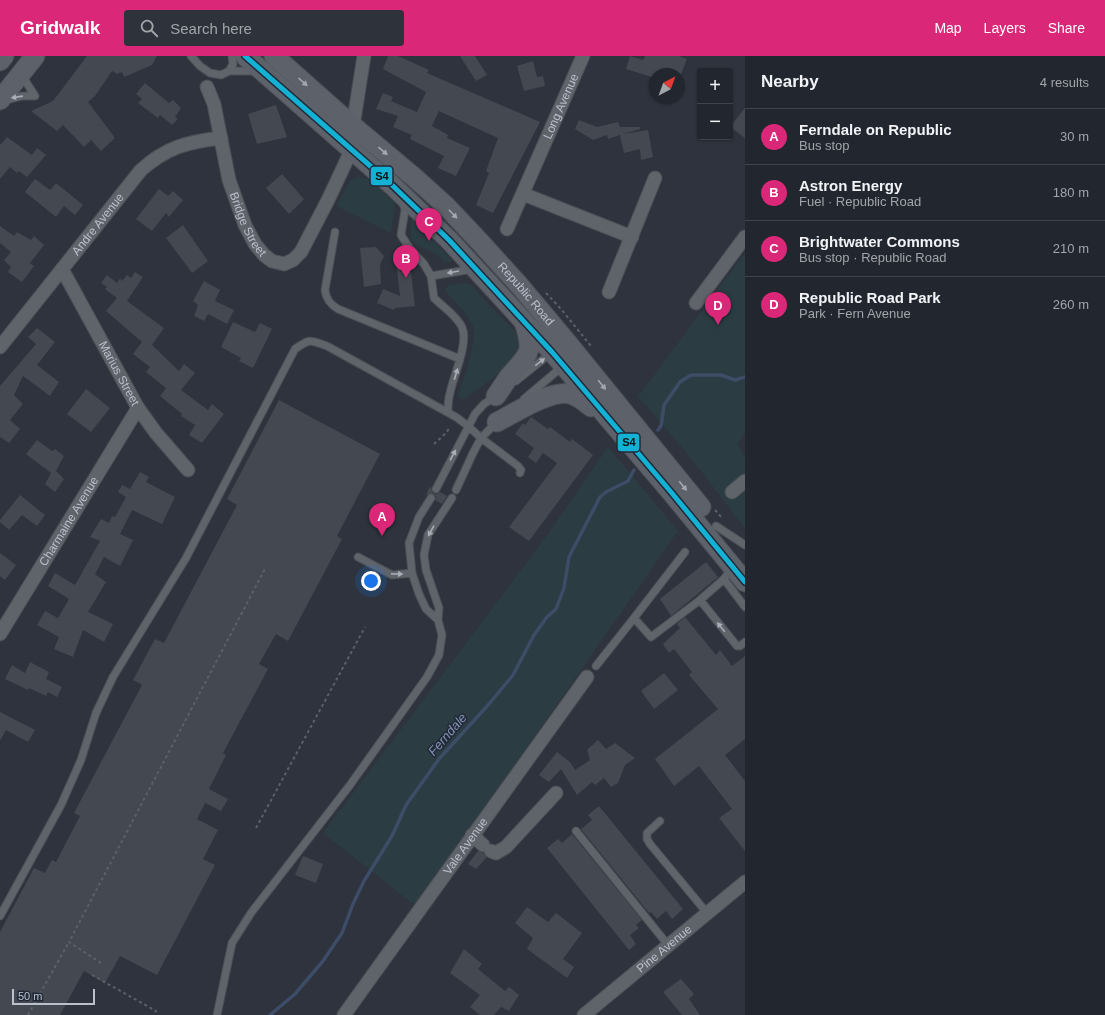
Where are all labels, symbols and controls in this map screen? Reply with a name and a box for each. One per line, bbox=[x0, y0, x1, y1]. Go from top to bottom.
search box bbox=[124, 10, 404, 46]
text: Gridwalk bbox=[20, 17, 100, 38]
icon: search bbox=[138, 17, 160, 39]
text: Search here bbox=[170, 20, 252, 37]
text: Map bbox=[934, 20, 962, 36]
text: Layers bbox=[984, 20, 1026, 36]
text: Share bbox=[1048, 20, 1085, 36]
north arrow bbox=[649, 68, 685, 104]
map controls bbox=[697, 68, 733, 140]
button: + bbox=[697, 68, 733, 104]
street label: Long Avenue bbox=[540, 71, 582, 141]
text: Nearby bbox=[761, 72, 819, 91]
text: 4 results bbox=[1040, 75, 1089, 90]
one-way arrow bbox=[299, 77, 308, 86]
one-way arrow bbox=[11, 94, 23, 100]
button: − bbox=[697, 104, 733, 140]
text: Ferndale on Republic bbox=[799, 121, 952, 138]
text: A bbox=[769, 129, 779, 144]
text: 30 m bbox=[1060, 129, 1089, 144]
text: Bus stop bbox=[799, 138, 850, 153]
one-way arrow bbox=[378, 147, 388, 156]
line badge: S4 bbox=[370, 166, 393, 186]
text: S4 bbox=[375, 170, 390, 182]
text: Astron Energy bbox=[799, 177, 902, 194]
text: B bbox=[769, 185, 779, 200]
text: 180 m bbox=[1053, 185, 1089, 200]
street label: Andre Avenue bbox=[69, 190, 127, 258]
street label: Bridge Street bbox=[227, 190, 270, 260]
text: Fuel · Republic Road bbox=[799, 194, 921, 209]
pin: C bbox=[416, 208, 442, 241]
one-way arrow bbox=[448, 209, 458, 219]
text: Brightwater Commons bbox=[799, 233, 960, 250]
text: C bbox=[769, 241, 779, 256]
text: 210 m bbox=[1053, 241, 1089, 256]
pin: B bbox=[393, 245, 419, 278]
text: Bus stop · Republic Road bbox=[799, 250, 946, 265]
street label: Republic Road bbox=[495, 259, 557, 328]
one-way arrow bbox=[447, 269, 459, 275]
text: Republic Road Park bbox=[799, 289, 941, 306]
pin: D bbox=[705, 292, 731, 325]
text: D bbox=[769, 297, 779, 312]
text: 260 m bbox=[1053, 297, 1089, 312]
text: Park · Fern Avenue bbox=[799, 306, 911, 321]
street label: Marius Street bbox=[96, 339, 143, 409]
one-way arrow bbox=[535, 357, 546, 366]
one-way arrow bbox=[453, 367, 459, 379]
one-way arrow bbox=[597, 379, 606, 390]
line badge: S4 bbox=[617, 433, 640, 452]
text: S4 bbox=[622, 436, 637, 448]
one-way arrow bbox=[450, 449, 457, 460]
street label: Charmaine Avenue bbox=[36, 474, 102, 569]
one-way arrow bbox=[679, 480, 688, 491]
pin: A bbox=[369, 503, 395, 536]
one-way arrow bbox=[428, 525, 435, 537]
your location bbox=[361, 571, 381, 591]
one-way arrow bbox=[391, 571, 404, 577]
one-way arrow bbox=[717, 622, 725, 633]
water label: Ferndale bbox=[425, 710, 470, 759]
street label: Vale Avenue bbox=[440, 815, 491, 877]
street label: Pine Avenue bbox=[634, 922, 695, 976]
scale bar bbox=[12, 987, 95, 1006]
text: 50 m bbox=[18, 990, 42, 1002]

